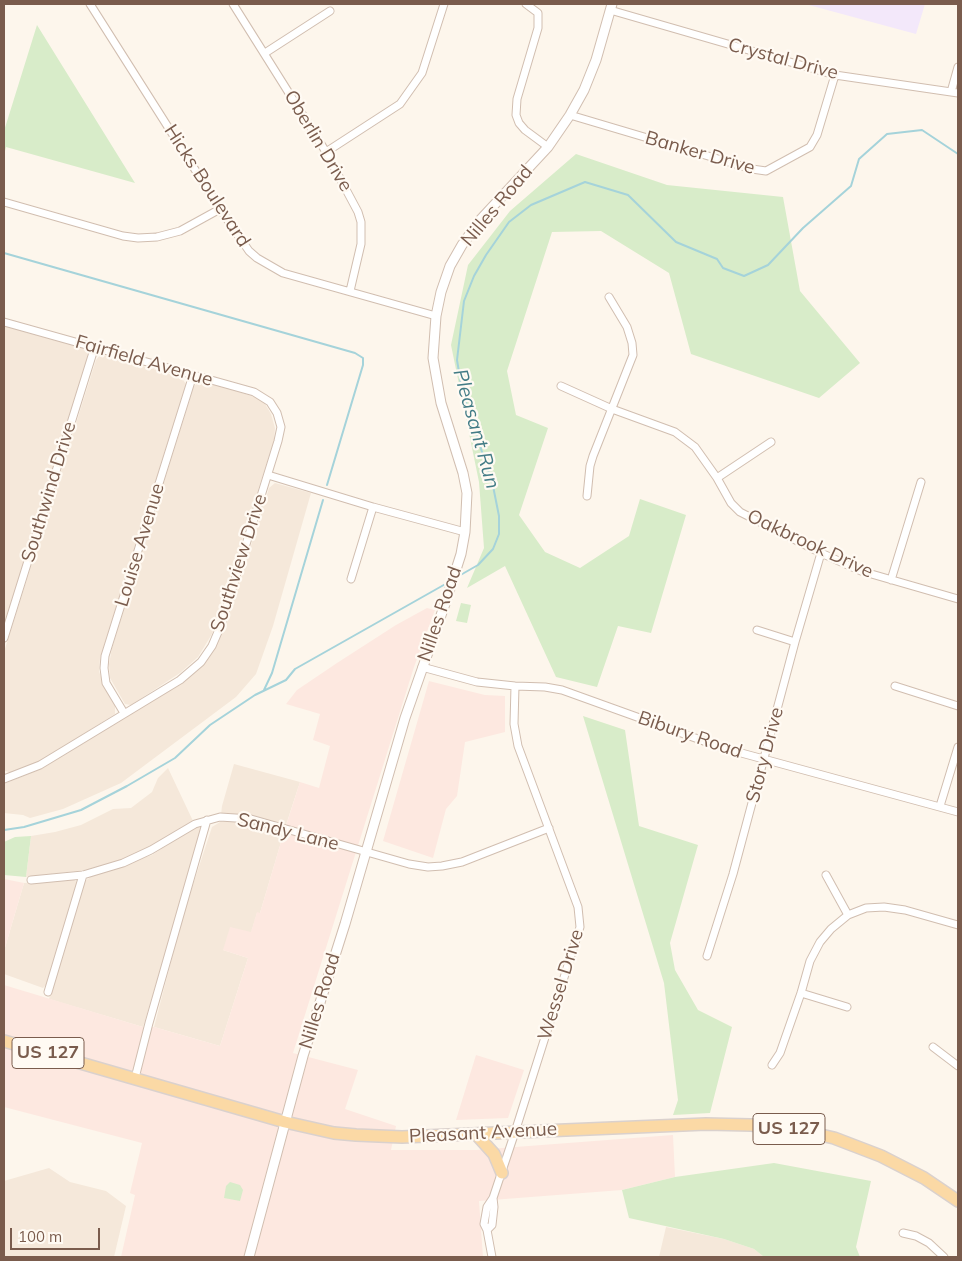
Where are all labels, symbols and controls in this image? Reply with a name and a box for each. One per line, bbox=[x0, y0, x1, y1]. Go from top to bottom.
street label: Crystal Drive bbox=[725, 33, 841, 85]
street label: Oberlin Drive bbox=[279, 86, 357, 196]
street label: Hicks Boulevard bbox=[159, 120, 255, 252]
street label: Banker Drive bbox=[643, 126, 757, 180]
street label: Nilles Road bbox=[456, 161, 538, 251]
street label: Fairfield Avenue bbox=[73, 330, 215, 392]
water label: Pleasant Run bbox=[447, 366, 505, 492]
street label: Southwind Drive bbox=[17, 419, 81, 565]
street label: Louise Avenue bbox=[110, 481, 170, 609]
street label: Southview Drive bbox=[206, 491, 272, 635]
street label: Oakbrook Drive bbox=[743, 505, 877, 583]
street label: Nilles Road bbox=[413, 563, 467, 665]
street label: Story Drive bbox=[741, 705, 789, 805]
street label: Bibury Road bbox=[635, 706, 745, 764]
street label: Sandy Lane bbox=[235, 808, 341, 856]
street label: Wessel Drive bbox=[533, 927, 589, 1043]
street label: Nilles Road bbox=[295, 950, 345, 1052]
road number: US 127 bbox=[12, 1038, 84, 1068]
road number: US 127 bbox=[753, 1114, 825, 1144]
street label: Pleasant Avenue bbox=[408, 1118, 558, 1148]
scale bar bbox=[12, 1218, 102, 1250]
text: 100 m bbox=[18, 1227, 62, 1246]

